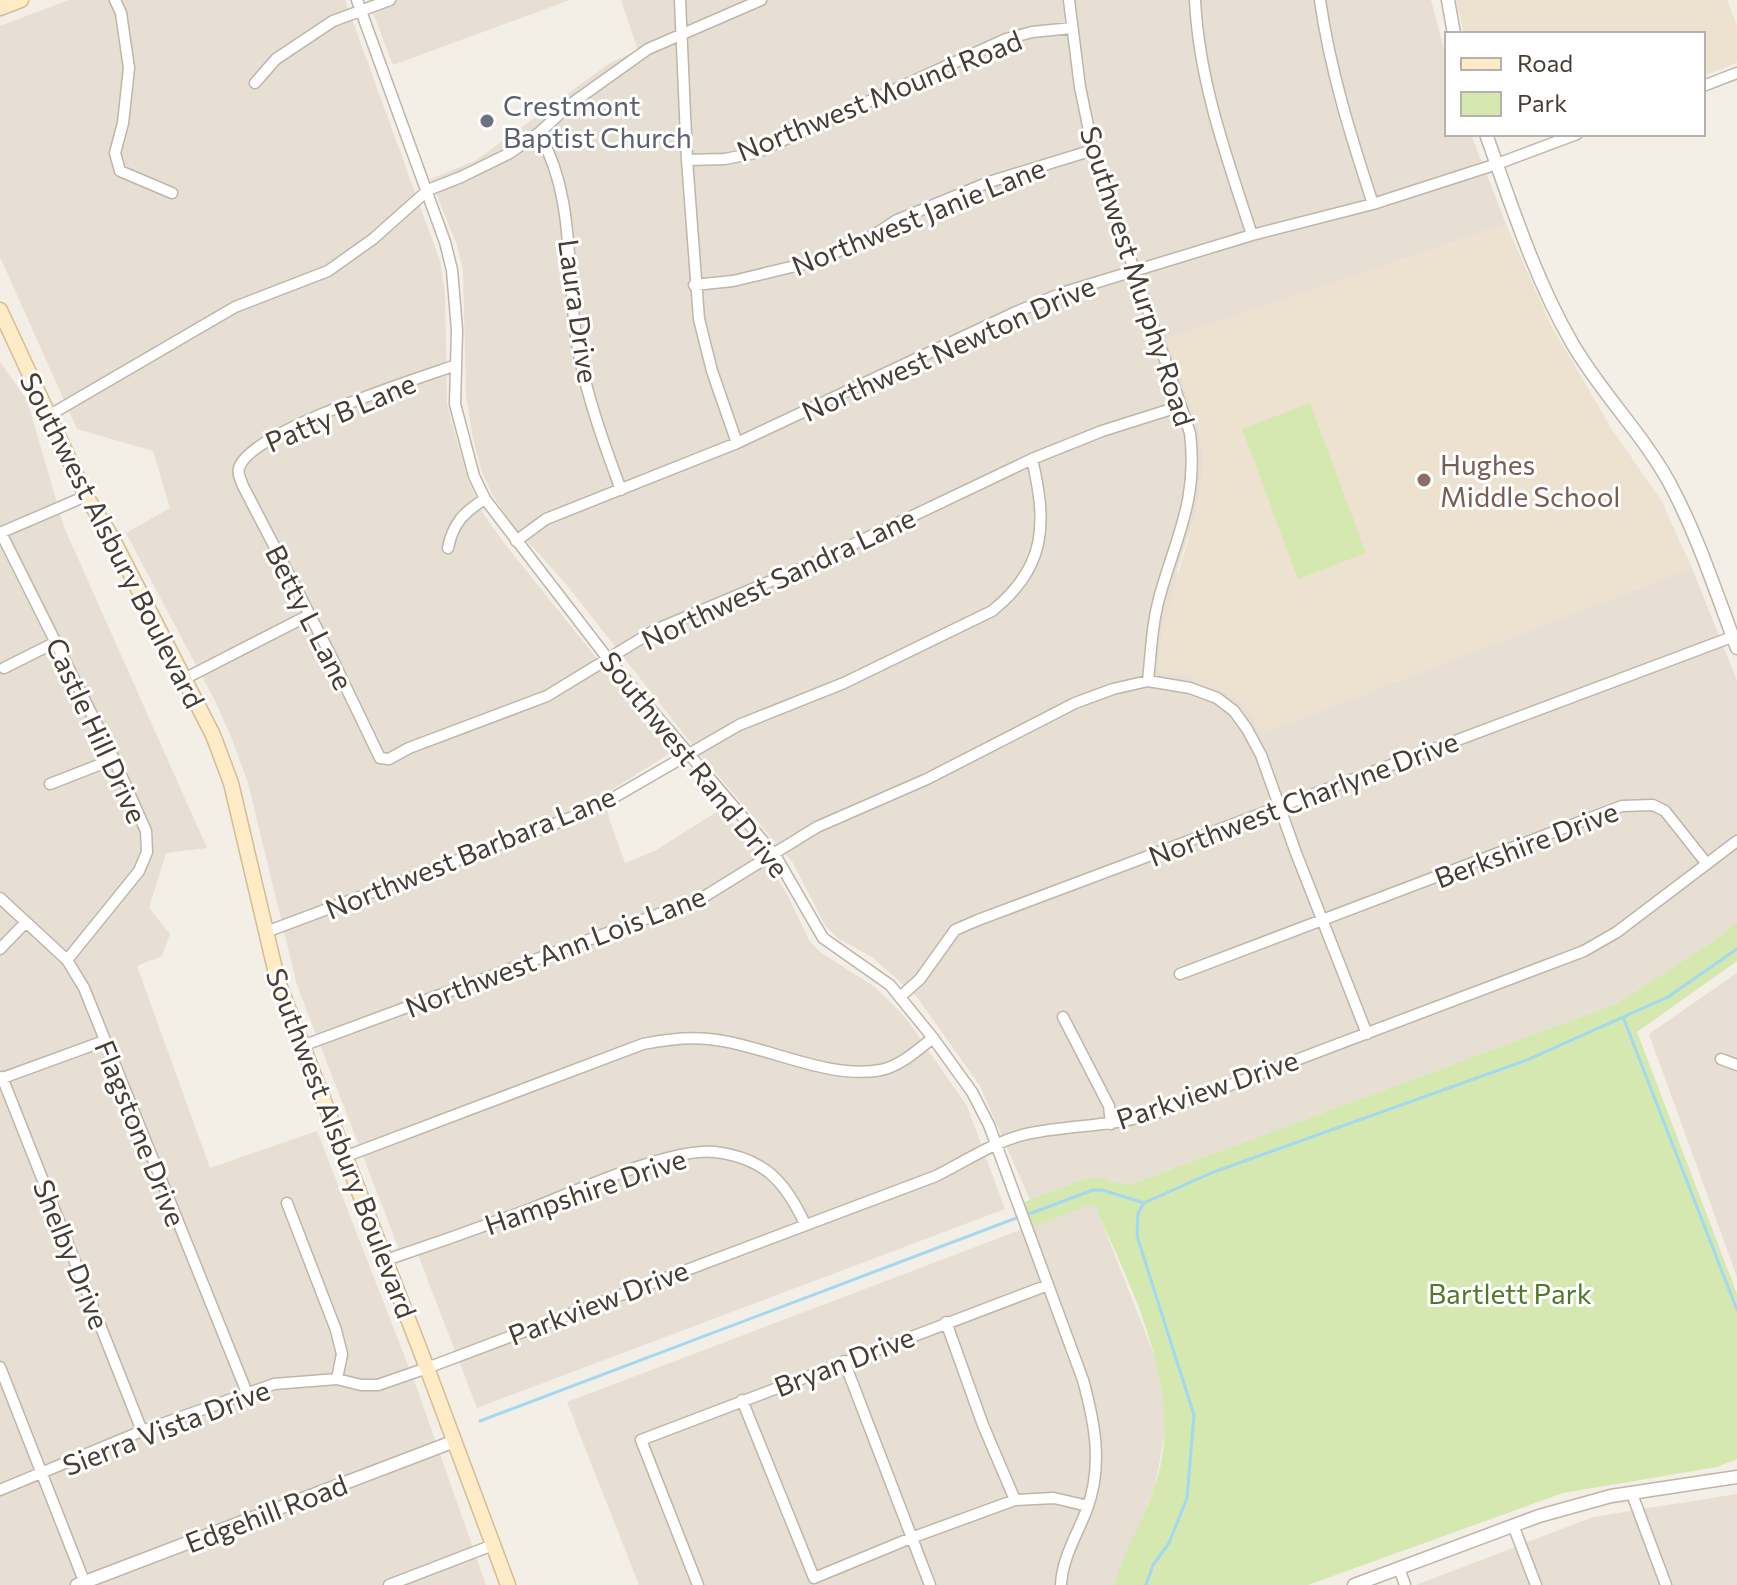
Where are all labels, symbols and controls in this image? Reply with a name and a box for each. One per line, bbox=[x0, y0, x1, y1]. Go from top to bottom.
street label: Northwest Mound Road bbox=[731, 22, 1027, 168]
legend bbox=[1445, 32, 1705, 136]
text: Road bbox=[1517, 48, 1573, 77]
place label: Crestmont Baptist Church bbox=[503, 88, 692, 154]
text: Park bbox=[1517, 88, 1567, 117]
marker: Crestmont Baptist Church bbox=[478, 112, 496, 130]
street label: Southwest Murphy Road bbox=[1073, 122, 1203, 430]
street label: Northwest Janie Lane bbox=[786, 150, 1050, 282]
street label: Laura Drive bbox=[552, 237, 606, 385]
street label: Northwest Newton Drive bbox=[796, 268, 1100, 428]
street label: Patty B Lane bbox=[260, 365, 420, 459]
street label: Southwest Alsbury Boulevard bbox=[13, 366, 213, 714]
place label: Hughes Middle School bbox=[1440, 447, 1620, 513]
marker: Hughes Middle School bbox=[1415, 471, 1433, 489]
street label: Northwest Sandra Lane bbox=[636, 500, 920, 656]
street label: Betty L Lane bbox=[259, 539, 361, 695]
street label: Castle Hill Drive bbox=[39, 632, 155, 828]
street label: Southwest Rand Drive bbox=[593, 644, 797, 884]
street label: Northwest Charlyne Drive bbox=[1143, 723, 1463, 873]
street label: Northwest Barbara Lane bbox=[320, 778, 620, 926]
street label: Berkshire Drive bbox=[1430, 793, 1622, 895]
street label: Northwest Ann Lois Lane bbox=[400, 878, 710, 1024]
street label: Southwest Alsbury Boulevard bbox=[259, 963, 425, 1323]
street label: Flagstone Drive bbox=[88, 1035, 194, 1231]
street label: Parkview Drive bbox=[1112, 1042, 1302, 1136]
street label: Hampshire Drive bbox=[480, 1141, 690, 1241]
street label: Shelby Drive bbox=[27, 1174, 117, 1334]
street label: Parkview Drive bbox=[503, 1252, 693, 1352]
park label: Bartlett Park bbox=[1428, 1276, 1592, 1310]
street label: Bryan Drive bbox=[769, 1319, 919, 1403]
street label: Sierra Vista Drive bbox=[58, 1372, 274, 1482]
street label: Edgehill Road bbox=[180, 1467, 352, 1559]

